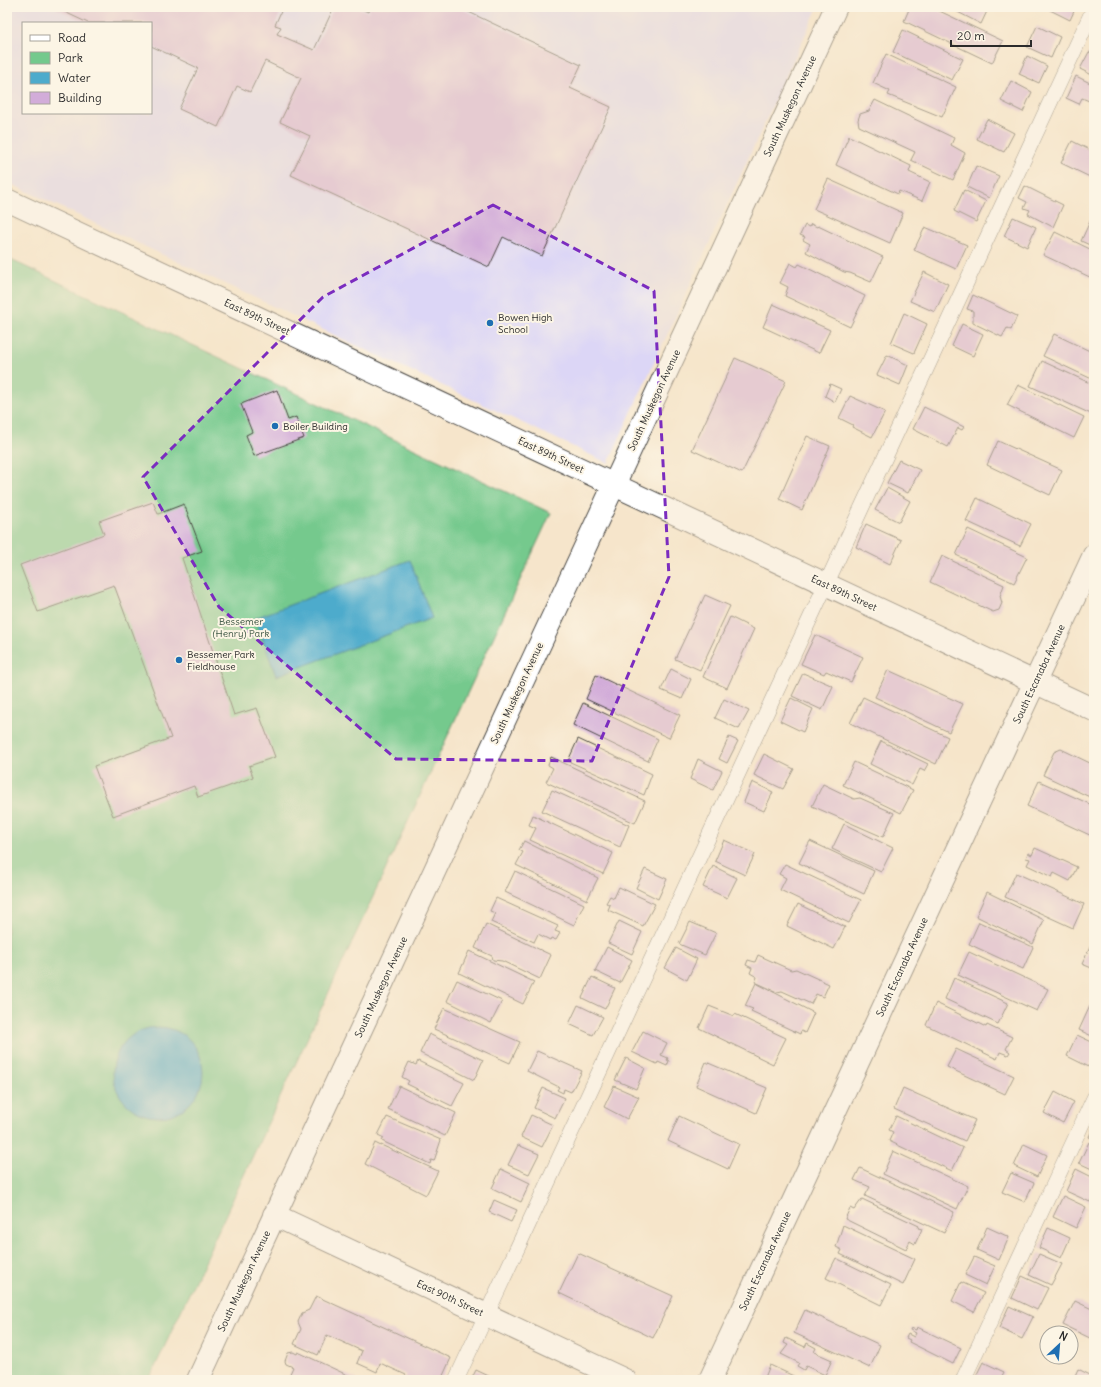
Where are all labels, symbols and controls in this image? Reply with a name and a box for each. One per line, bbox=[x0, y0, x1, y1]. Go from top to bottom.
legend bbox=[22, 22, 152, 114]
scale bar bbox=[951, 22, 1031, 48]
text: 20 m bbox=[957, 28, 985, 43]
text: Road bbox=[58, 30, 86, 45]
text: Park bbox=[58, 50, 83, 65]
street label: South Muskegon Avenue bbox=[761, 53, 819, 159]
text: Water bbox=[58, 70, 91, 85]
text: Building bbox=[58, 90, 102, 105]
street label: East 89th Street bbox=[222, 296, 293, 338]
place label: Bowen High School bbox=[498, 311, 553, 336]
marker: Bowen High School bbox=[485, 318, 495, 328]
street label: South Muskegon Avenue bbox=[625, 347, 683, 453]
place label: Boiler Building bbox=[283, 420, 348, 433]
marker: Boiler Building bbox=[270, 421, 280, 431]
street label: East 89th Street bbox=[516, 434, 587, 476]
street label: East 89th Street bbox=[809, 572, 880, 614]
park label: Bessemer (Henry) Park bbox=[213, 615, 269, 640]
street label: South Escanaba Avenue bbox=[1010, 622, 1068, 726]
street label: South Muskegon Avenue bbox=[488, 640, 546, 746]
place label: Bessemer Park Fieldhouse bbox=[187, 648, 255, 673]
marker: Bessemer Park Fieldhouse bbox=[174, 655, 184, 665]
street label: South Escanaba Avenue bbox=[873, 915, 931, 1019]
street label: South Muskegon Avenue bbox=[352, 934, 410, 1040]
street label: South Escanaba Avenue bbox=[736, 1209, 794, 1313]
street label: South Muskegon Avenue bbox=[215, 1228, 273, 1334]
street label: East 90th Street bbox=[414, 1277, 486, 1319]
north arrow bbox=[1039, 1325, 1079, 1365]
text: N bbox=[1057, 1328, 1070, 1344]

